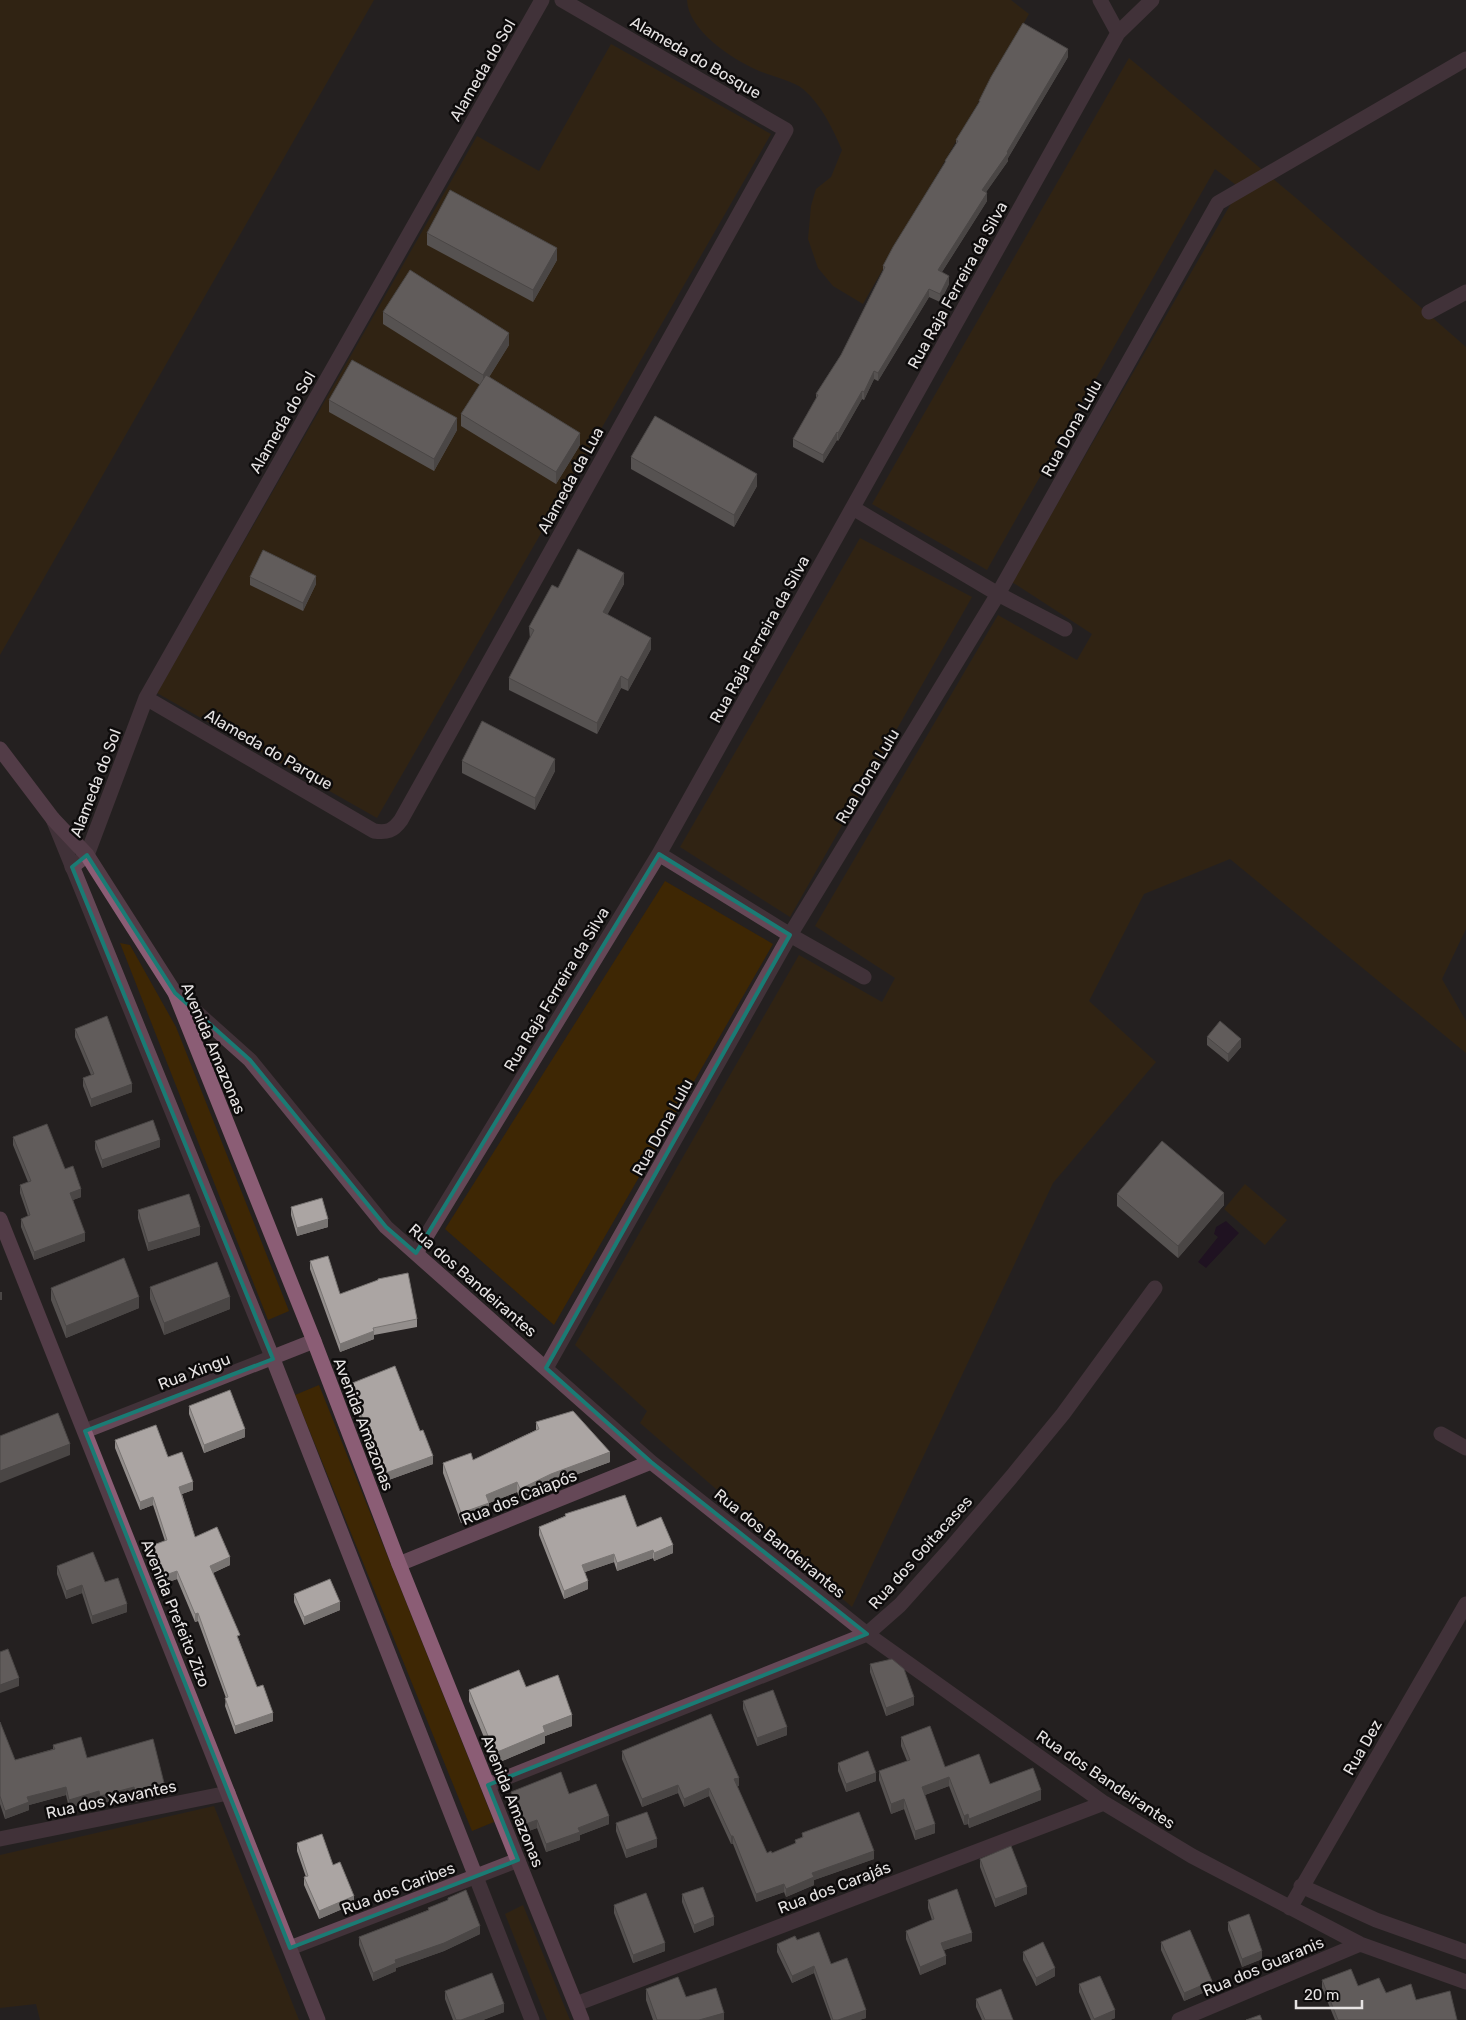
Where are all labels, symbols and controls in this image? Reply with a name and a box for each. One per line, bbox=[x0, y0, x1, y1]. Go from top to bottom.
street label: Alameda do Bosque bbox=[627, 12, 764, 103]
street label: Alameda do Sol bbox=[446, 16, 519, 125]
street label: Rua Raja Ferreira da Silva bbox=[904, 198, 1011, 372]
street label: Alameda do Sol bbox=[246, 368, 319, 477]
street label: Rua Dona Lulu bbox=[1037, 377, 1106, 480]
street label: Alameda da Lua bbox=[533, 424, 607, 537]
street label: Rua Raja Ferreira da Silva bbox=[706, 552, 813, 726]
street label: Alameda do Parque bbox=[201, 705, 336, 794]
street label: Rua Dona Lulu bbox=[832, 725, 903, 827]
street label: Alameda do Sol bbox=[66, 726, 125, 840]
street label: Rua Raja Ferreira da Silva bbox=[500, 904, 613, 1075]
street label: Avenida Amazonas bbox=[177, 980, 250, 1117]
street label: Rua Dona Lulu bbox=[628, 1076, 697, 1179]
street label: Rua dos Bandeirantes bbox=[405, 1220, 540, 1341]
street label: Rua Xingu bbox=[155, 1349, 233, 1394]
street label: Avenida Amazonas bbox=[329, 1355, 398, 1493]
street label: Rua dos Caiapós bbox=[459, 1466, 580, 1529]
street label: Rua dos Bandeirantes bbox=[710, 1485, 849, 1602]
street label: Rua dos Goitacases bbox=[865, 1492, 976, 1613]
street label: Avenida Prefeito Zizo bbox=[137, 1537, 214, 1690]
street label: Rua Dez bbox=[1339, 1716, 1386, 1778]
street label: Rua dos Bandeirantes bbox=[1033, 1726, 1179, 1833]
street label: Avenida Amazonas bbox=[477, 1732, 548, 1870]
street label: Rua dos Xavantes bbox=[44, 1776, 178, 1823]
street label: Rua dos Carajás bbox=[775, 1857, 893, 1918]
street label: Rua dos Caribes bbox=[339, 1858, 457, 1919]
street label: Rua dos Guaranis bbox=[1200, 1932, 1327, 2001]
scale bar bbox=[1296, 1978, 1362, 2010]
text: 20 m bbox=[1304, 1986, 1339, 2004]

